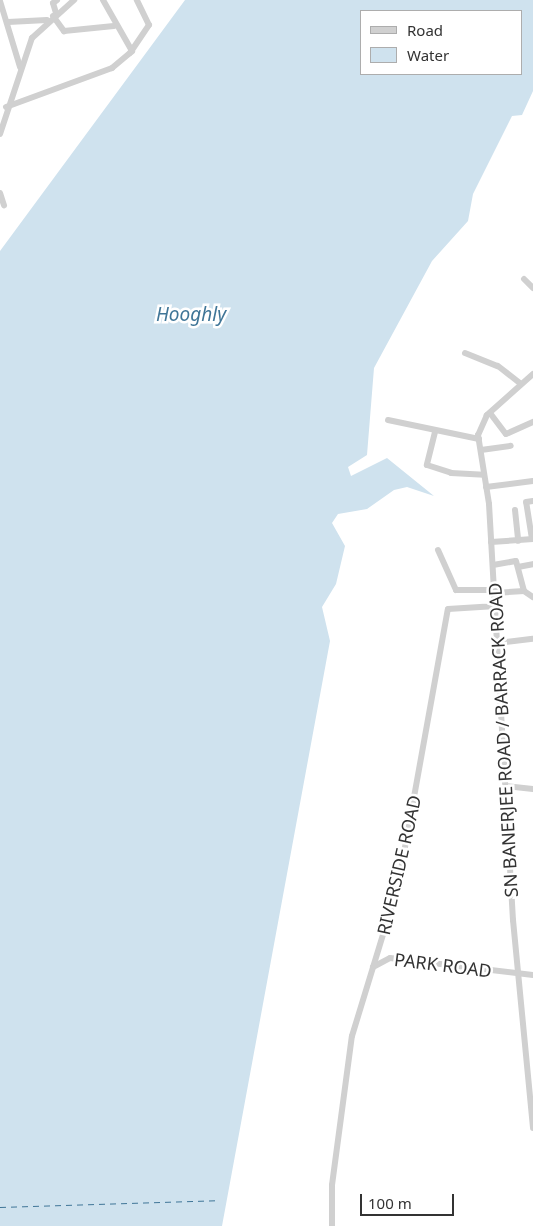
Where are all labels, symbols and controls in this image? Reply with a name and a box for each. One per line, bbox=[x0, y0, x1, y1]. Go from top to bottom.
legend bbox=[360, 10, 523, 75]
text: Road bbox=[407, 20, 443, 40]
text: Water bbox=[407, 45, 449, 65]
water label: Hooghly bbox=[156, 304, 226, 326]
street label: SN BANERJEE ROAD / BARRACK ROAD bbox=[484, 582, 522, 898]
street label: RIVERSIDE ROAD bbox=[372, 793, 426, 937]
street label: PARK ROAD bbox=[393, 948, 493, 982]
scale bar bbox=[363, 1184, 457, 1216]
text: 100 m bbox=[368, 1193, 412, 1213]

